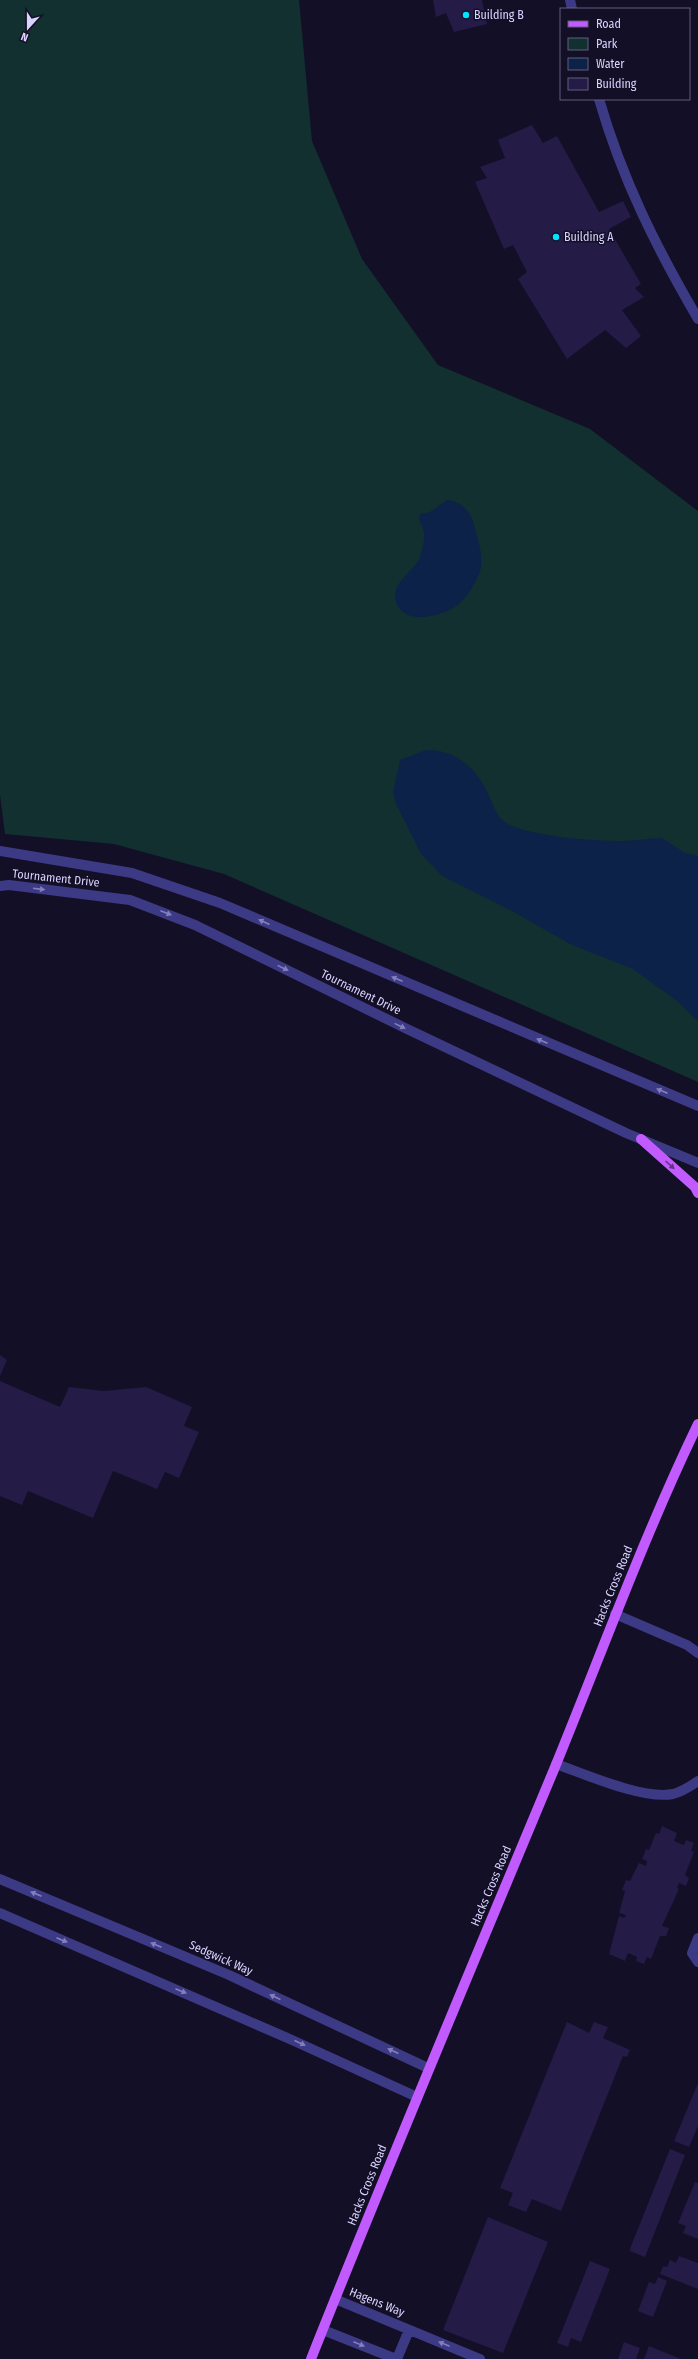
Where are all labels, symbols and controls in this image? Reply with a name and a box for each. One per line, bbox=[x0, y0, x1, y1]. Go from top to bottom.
north arrow bbox=[8, 8, 48, 48]
place label: Building B bbox=[474, 8, 524, 22]
legend bbox=[560, 8, 690, 100]
marker: Building B bbox=[461, 10, 471, 20]
text: Road bbox=[596, 17, 621, 31]
text: N bbox=[19, 30, 30, 44]
text: Park bbox=[596, 37, 618, 51]
text: Water bbox=[596, 57, 625, 71]
text: Building bbox=[596, 77, 637, 91]
place label: Building A bbox=[564, 230, 614, 244]
marker: Building A bbox=[551, 232, 561, 242]
street label: Tournament Drive bbox=[12, 866, 100, 890]
one-way arrow bbox=[33, 885, 45, 892]
one-way arrow bbox=[160, 911, 172, 917]
one-way arrow bbox=[258, 919, 270, 925]
one-way arrow bbox=[278, 965, 289, 971]
street label: Tournament Drive bbox=[319, 967, 403, 1018]
one-way arrow bbox=[390, 976, 402, 982]
one-way arrow bbox=[394, 1023, 406, 1029]
one-way arrow bbox=[536, 1037, 548, 1043]
one-way arrow bbox=[656, 1088, 668, 1094]
one-way arrow bbox=[666, 1160, 675, 1169]
street label: Hacks Cross Road bbox=[590, 1544, 636, 1628]
street label: Hacks Cross Road bbox=[468, 1844, 514, 1928]
one-way arrow bbox=[31, 1891, 42, 1897]
one-way arrow bbox=[56, 1937, 68, 1943]
street label: Sedgwick Way bbox=[187, 1938, 256, 1978]
one-way arrow bbox=[150, 1941, 162, 1948]
one-way arrow bbox=[175, 1989, 187, 1995]
one-way arrow bbox=[269, 1994, 281, 2000]
one-way arrow bbox=[294, 2040, 306, 2046]
one-way arrow bbox=[387, 2048, 399, 2054]
street label: Hacks Cross Road bbox=[344, 2143, 390, 2227]
street label: Hagens Way bbox=[347, 2285, 407, 2320]
one-way arrow bbox=[438, 2341, 449, 2347]
one-way arrow bbox=[354, 2342, 366, 2348]

